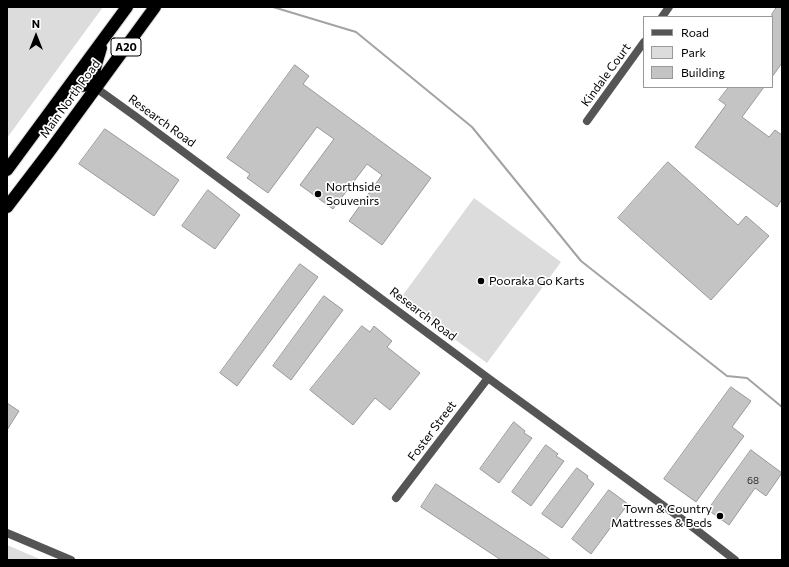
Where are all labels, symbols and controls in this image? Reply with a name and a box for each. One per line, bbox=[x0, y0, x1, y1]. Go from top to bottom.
north arrow bbox=[16, 16, 56, 56]
legend bbox=[643, 16, 773, 88]
text: N bbox=[32, 17, 40, 30]
text: Road bbox=[681, 25, 709, 39]
road number: A20 bbox=[111, 38, 141, 56]
street label: Kindale Court bbox=[578, 41, 634, 109]
text: Park bbox=[681, 45, 706, 59]
street label: Main North Road bbox=[37, 57, 103, 141]
text: Building bbox=[681, 65, 725, 79]
street label: Research Road bbox=[126, 92, 198, 150]
place label: Northside Souvenirs bbox=[326, 180, 381, 208]
marker: Northside Souvenirs bbox=[313, 189, 323, 199]
place label: Pooraka Go Karts bbox=[489, 274, 584, 288]
marker: Pooraka Go Karts bbox=[476, 276, 486, 286]
street label: Research Road bbox=[387, 284, 459, 344]
street label: Foster Street bbox=[405, 398, 459, 464]
house number: 68 bbox=[747, 475, 759, 487]
place label: Town & Country Mattresses & Beds bbox=[611, 502, 712, 530]
marker: Town & Country Mattresses & Beds bbox=[715, 511, 725, 521]

